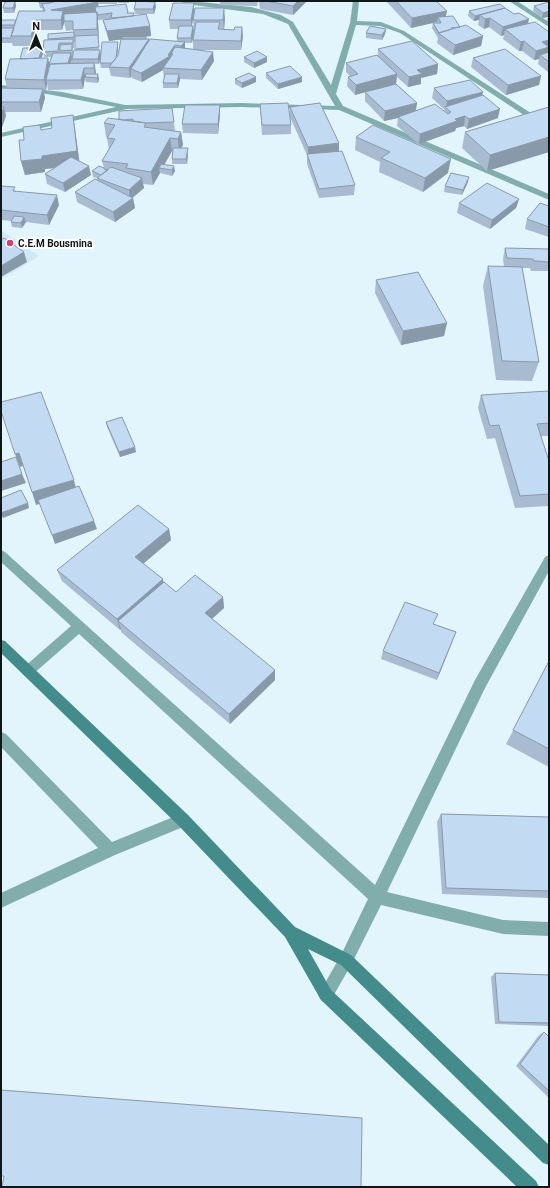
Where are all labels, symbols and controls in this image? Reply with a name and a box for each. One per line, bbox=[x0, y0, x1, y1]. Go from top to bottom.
north arrow bbox=[16, 16, 56, 56]
text: N bbox=[32, 20, 40, 33]
marker: C.E.M Bousmina bbox=[5, 238, 15, 248]
place label: C.E.M Bousmina bbox=[18, 238, 93, 249]

